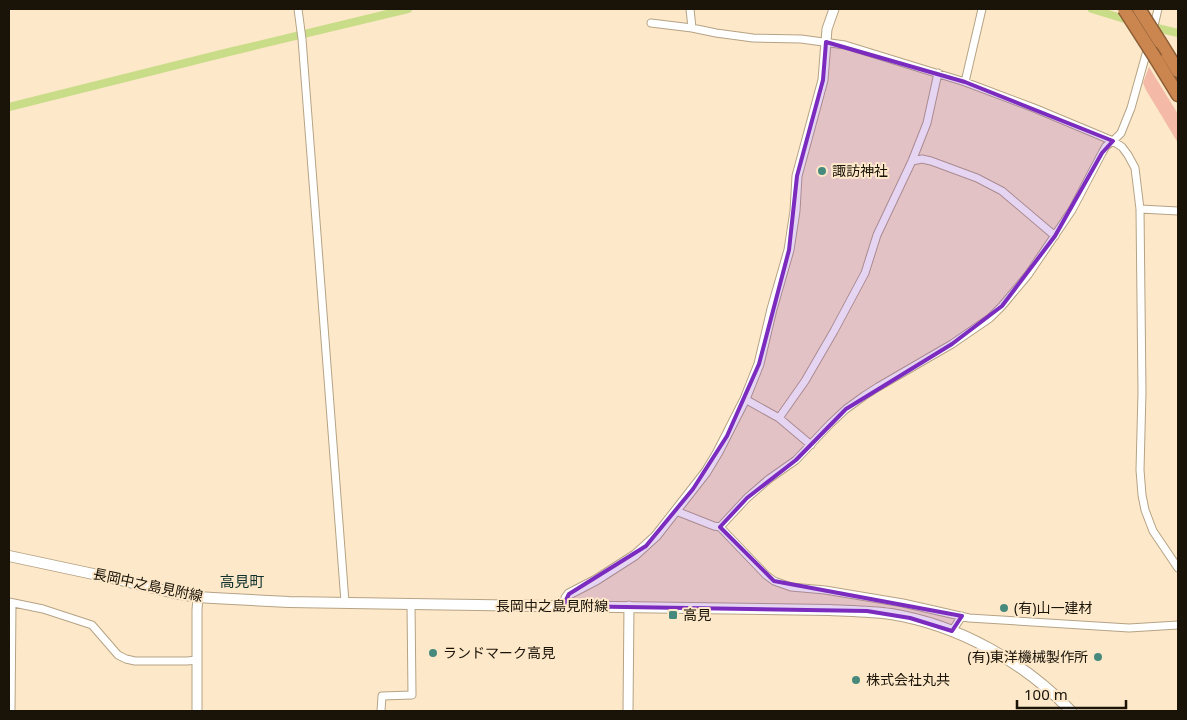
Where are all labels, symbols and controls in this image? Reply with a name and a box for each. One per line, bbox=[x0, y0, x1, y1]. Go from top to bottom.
place label: 諏訪神社 bbox=[832, 161, 888, 180]
marker: 諏訪神社 bbox=[816, 165, 828, 177]
street label: 長岡中之島見附線 bbox=[91, 564, 205, 605]
district label: 高見町 bbox=[219, 571, 265, 591]
street label: 長岡中之島見附線 bbox=[496, 596, 608, 615]
place label: (有)山一建材 bbox=[1014, 598, 1092, 617]
marker: (有)山一建材 bbox=[998, 602, 1010, 614]
place label: 高見 bbox=[683, 605, 711, 624]
marker: 高見 bbox=[667, 609, 679, 621]
place label: ランドマーク高見 bbox=[443, 643, 555, 662]
marker: ランドマーク高見 bbox=[427, 647, 439, 659]
place label: (有)東洋機械製作所 bbox=[968, 647, 1088, 666]
marker: (有)東洋機械製作所 bbox=[1092, 651, 1104, 663]
place label: 株式会社丸共 bbox=[866, 670, 950, 689]
marker: 株式会社丸共 bbox=[850, 674, 862, 686]
scale bar bbox=[1017, 678, 1126, 710]
text: 100 m bbox=[1024, 684, 1068, 704]

